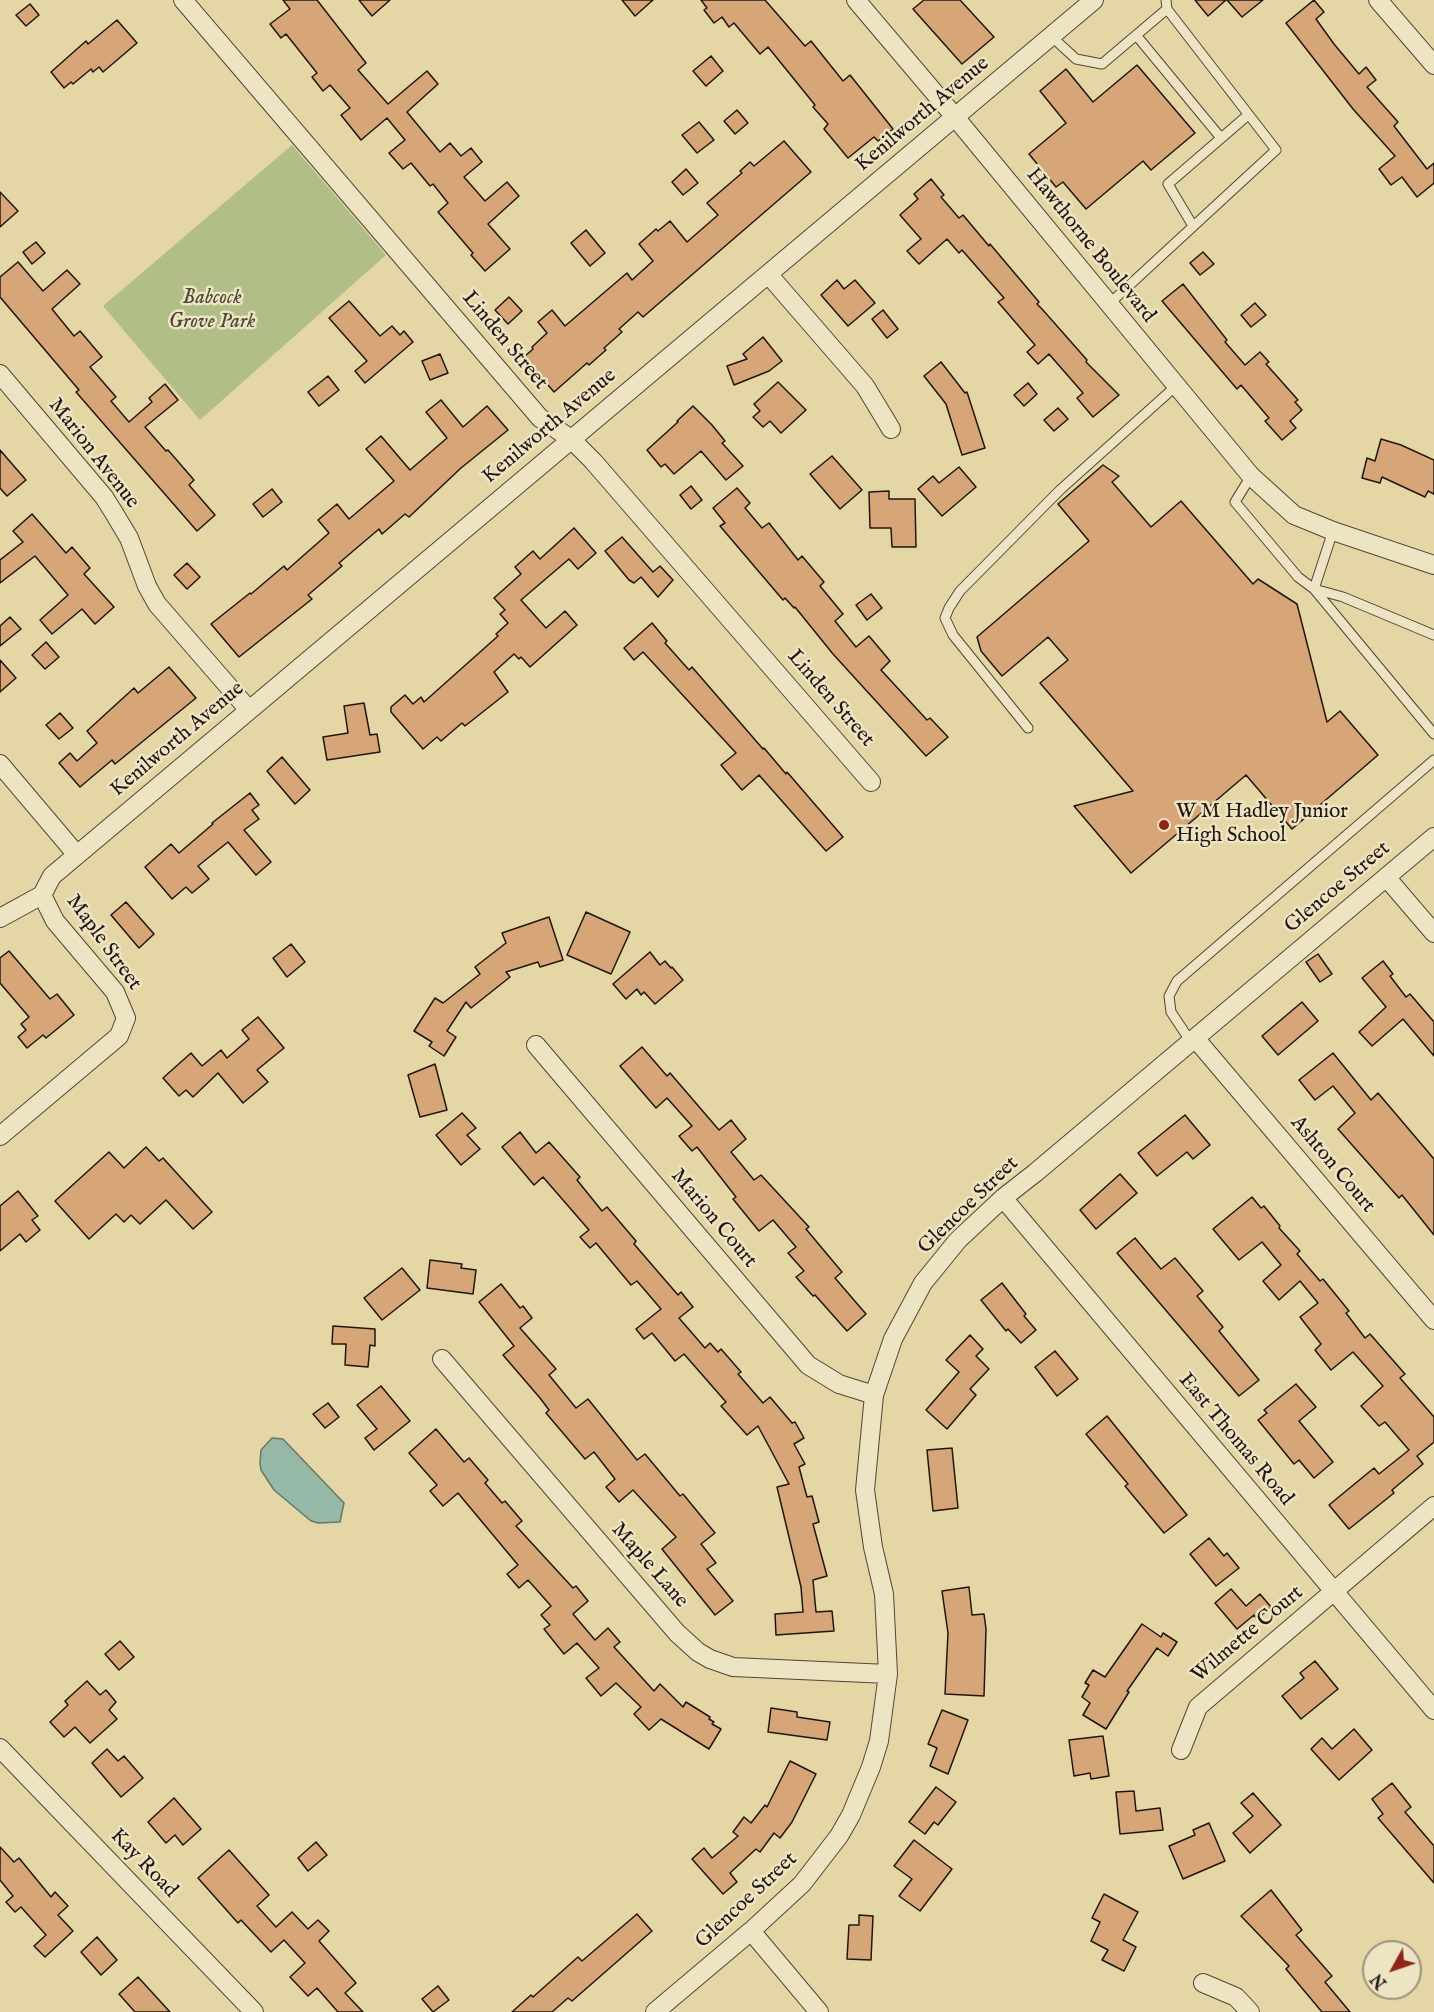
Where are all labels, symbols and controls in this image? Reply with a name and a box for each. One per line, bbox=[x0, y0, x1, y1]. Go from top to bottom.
street label: Kenilworth Avenue bbox=[851, 52, 995, 178]
street label: Hawthorne Boulevard bbox=[1020, 164, 1160, 328]
park label: Babcock Grove Park bbox=[169, 286, 255, 336]
street label: Linden Street bbox=[456, 287, 552, 395]
street label: Kenilworth Avenue bbox=[478, 364, 622, 490]
street label: Marion Avenue bbox=[42, 394, 144, 514]
street label: Linden Street bbox=[781, 645, 879, 753]
street label: Kenilworth Avenue bbox=[106, 677, 250, 803]
place label: W M Hadley Junior High School bbox=[1176, 800, 1348, 850]
marker: W M Hadley Junior High School bbox=[1157, 818, 1171, 832]
street label: Glencoe Street bbox=[1280, 837, 1396, 939]
street label: Maple Street bbox=[60, 890, 146, 996]
street label: Ashton Court bbox=[1284, 1111, 1380, 1219]
street label: Glencoe Street bbox=[914, 1152, 1024, 1260]
street label: Marion Court bbox=[664, 1165, 762, 1273]
street label: East Thomas Road bbox=[1172, 1369, 1298, 1511]
street label: Maple Lane bbox=[605, 1518, 693, 1614]
street label: Wilmette Court bbox=[1187, 1581, 1309, 1689]
street label: Kay Road bbox=[104, 1824, 182, 1904]
street label: Glencoe Street bbox=[691, 1847, 803, 1955]
north arrow bbox=[1362, 1940, 1422, 2000]
text: N bbox=[1368, 1969, 1392, 1992]

